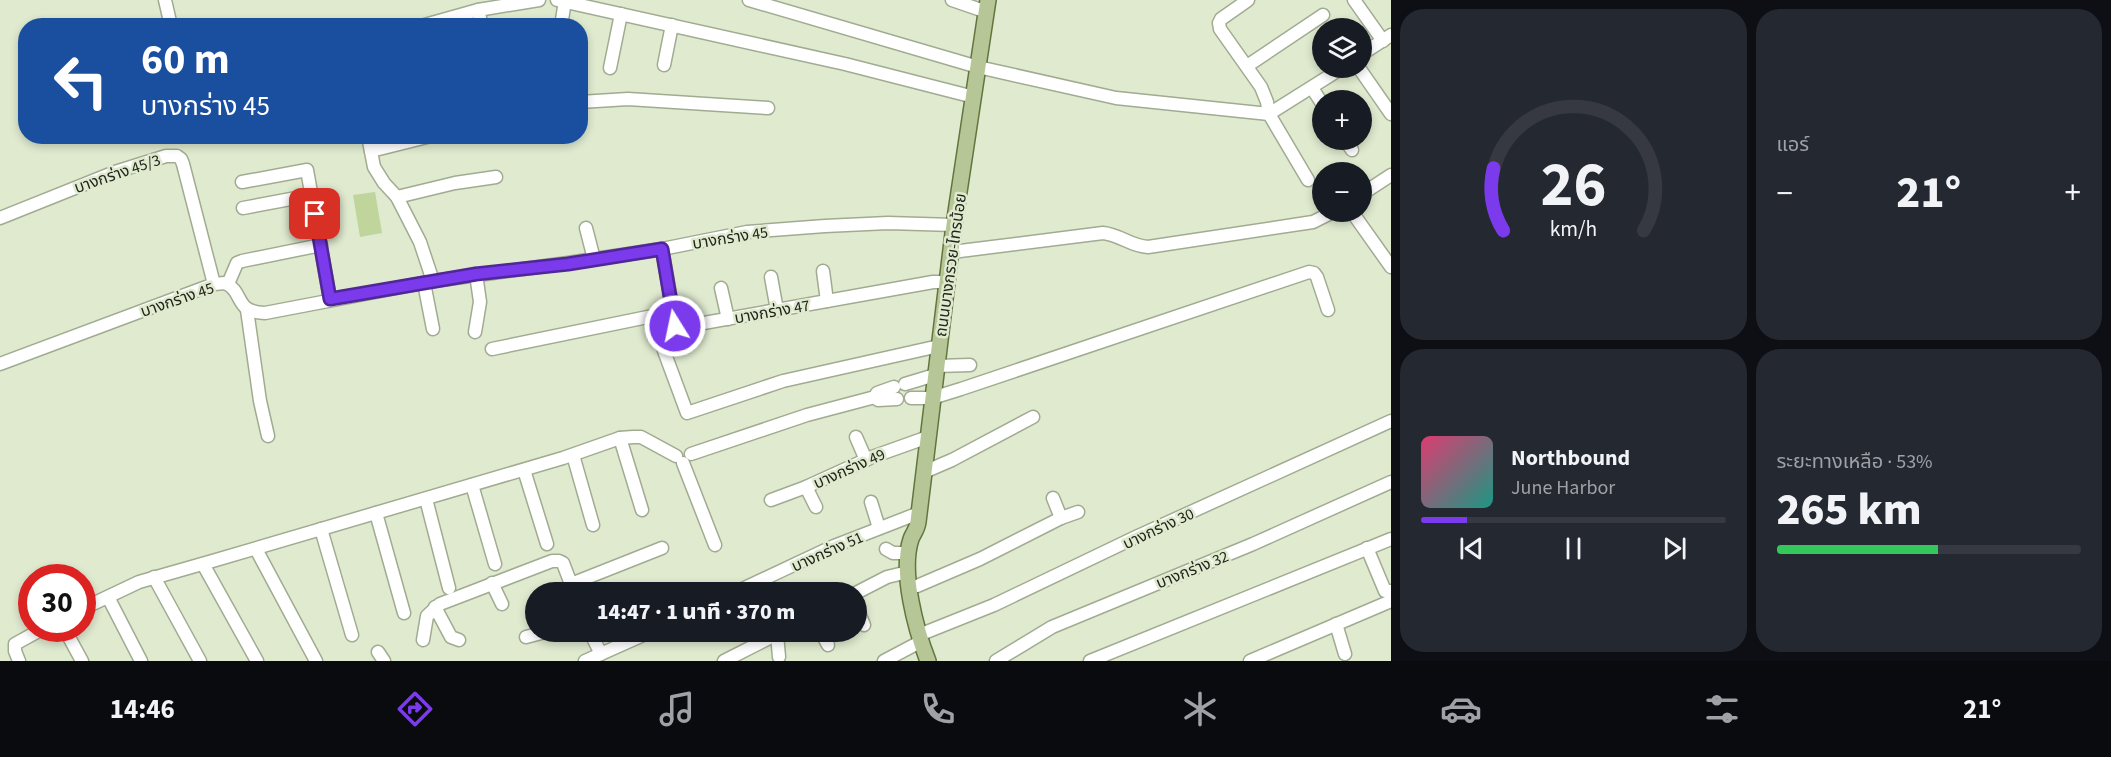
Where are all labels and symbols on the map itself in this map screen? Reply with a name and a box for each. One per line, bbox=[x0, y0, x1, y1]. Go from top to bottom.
street label: บางกร่าง 45/3 bbox=[71, 149, 163, 199]
pin bbox=[289, 188, 340, 239]
street label: ถนนบางกรวย-ไทรน้อย bbox=[930, 192, 972, 338]
street label: บางกร่าง 45 bbox=[691, 221, 770, 255]
street label: บางกร่าง 45 bbox=[138, 277, 217, 323]
position arrow bbox=[643, 294, 707, 358]
street label: บางกร่าง 47 bbox=[733, 295, 812, 329]
street label: บางกร่าง 49 bbox=[810, 443, 889, 494]
street label: บางกร่าง 30 bbox=[1119, 503, 1198, 555]
street label: บางกร่าง 51 bbox=[788, 526, 867, 577]
street label: บางกร่าง 32 bbox=[1153, 545, 1232, 594]
speed limit sign: 30 bbox=[18, 564, 96, 642]

